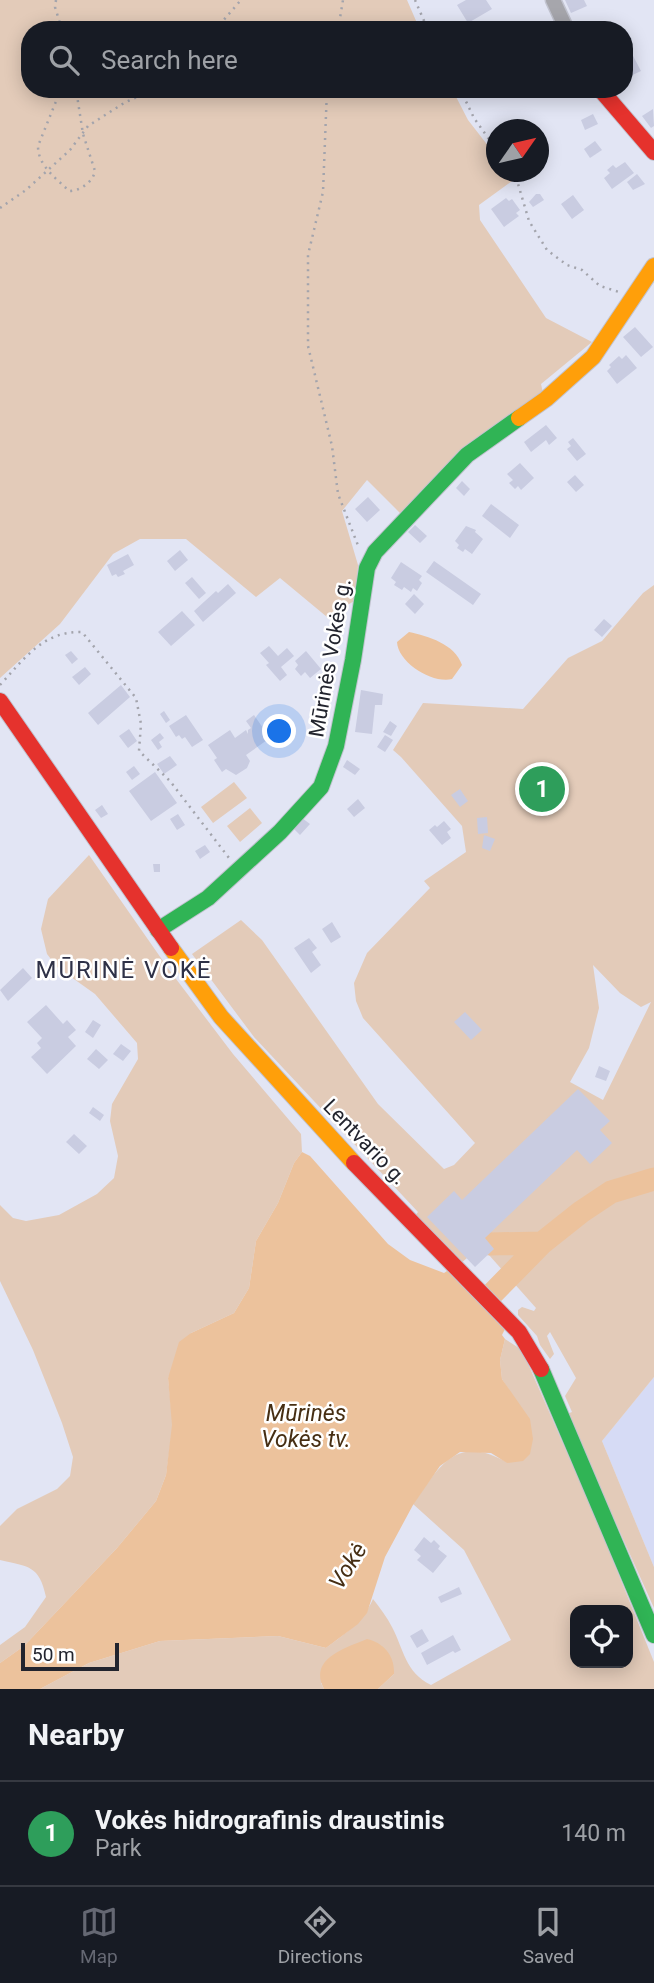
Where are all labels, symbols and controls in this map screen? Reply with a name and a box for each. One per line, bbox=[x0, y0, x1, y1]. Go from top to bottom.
search box bbox=[21, 21, 633, 98]
icon: search bbox=[45, 41, 83, 79]
text: Search here bbox=[101, 45, 238, 75]
north arrow bbox=[486, 119, 549, 182]
street label: Mūrinės Vokės g. bbox=[304, 577, 356, 739]
your location bbox=[262, 714, 296, 748]
pin: 1 bbox=[519, 763, 565, 815]
district label: MŪRINĖ VOKĖ bbox=[36, 956, 212, 984]
street label: Lentvario g. bbox=[318, 1094, 412, 1190]
water label: Mūrinės Vokės tv. bbox=[261, 1400, 351, 1453]
water label: Vokė bbox=[323, 1538, 373, 1594]
map controls bbox=[570, 1605, 633, 1668]
button: locate bbox=[570, 1605, 633, 1668]
scale bar bbox=[21, 1640, 119, 1672]
text: 50 m bbox=[32, 1643, 75, 1666]
text: Nearby bbox=[28, 1717, 124, 1752]
text: Vokės hidrografinis draustinis bbox=[95, 1805, 445, 1835]
text: 1 bbox=[44, 1820, 58, 1847]
text: 140 m bbox=[561, 1820, 626, 1847]
text: Park bbox=[95, 1835, 141, 1862]
tab: Map bbox=[80, 1903, 118, 1968]
tab: Directions bbox=[278, 1903, 363, 1968]
tab: Saved bbox=[523, 1903, 574, 1968]

